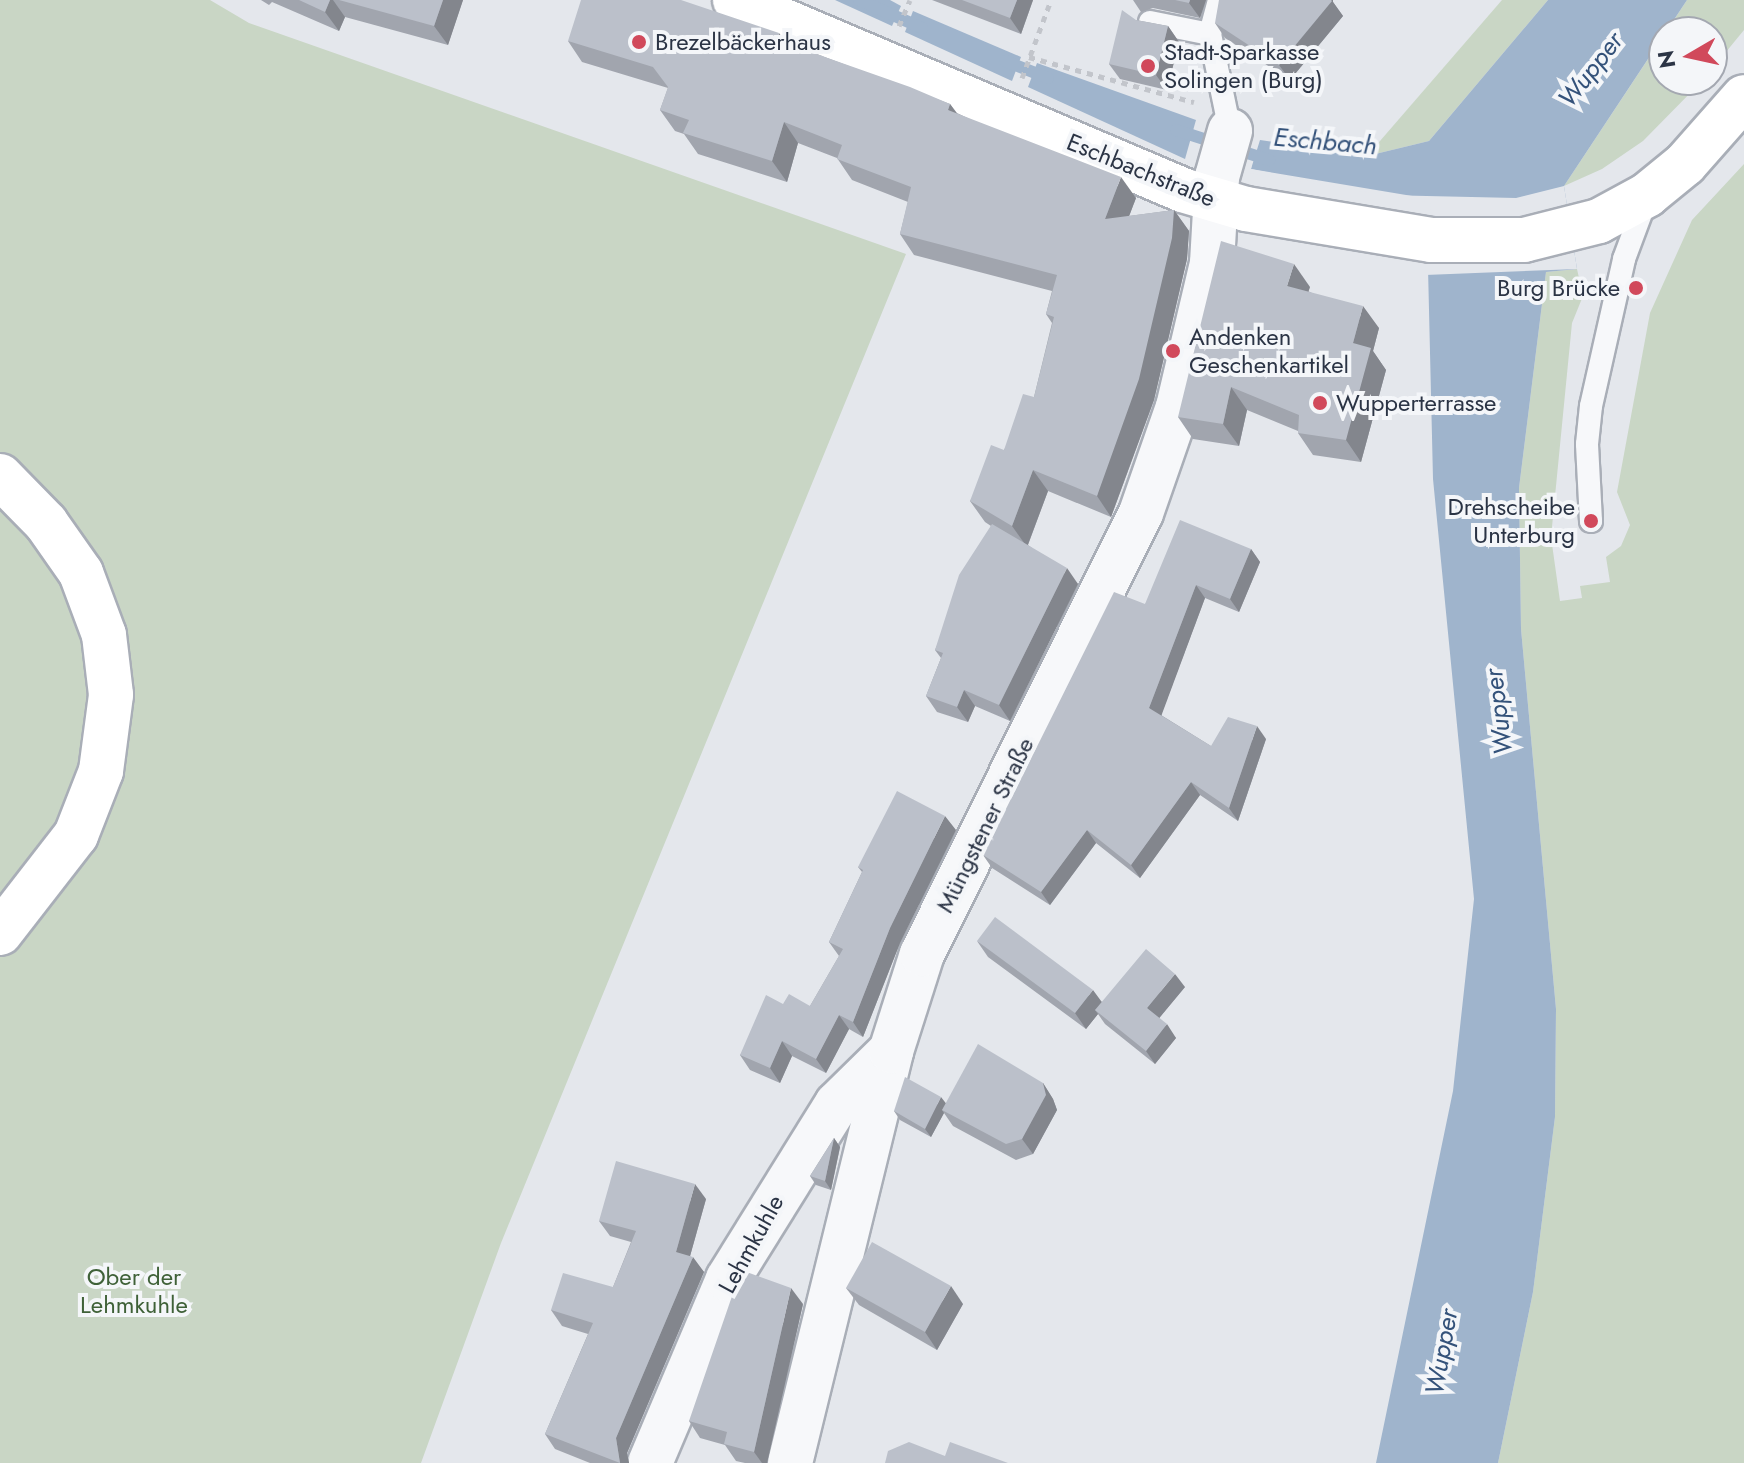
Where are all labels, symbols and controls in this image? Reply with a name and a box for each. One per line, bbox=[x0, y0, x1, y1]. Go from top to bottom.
north arrow bbox=[1648, 16, 1728, 96]
water label: Wupper bbox=[1552, 26, 1630, 114]
place label: Brezelbäckerhaus bbox=[655, 28, 831, 56]
marker: Brezelbäckerhaus bbox=[630, 33, 648, 51]
place label: Stadt-Sparkasse Solingen (Burg) bbox=[1164, 38, 1323, 94]
text: N bbox=[1649, 48, 1683, 71]
marker: Stadt-Sparkasse Solingen (Burg) bbox=[1139, 57, 1157, 75]
water label: Eschbach bbox=[1272, 122, 1378, 162]
street label: Eschbachstraße bbox=[1063, 127, 1219, 213]
place label: Burg Brücke bbox=[1497, 274, 1620, 302]
marker: Burg Brücke bbox=[1627, 279, 1645, 297]
place label: Andenken Geschenkartikel bbox=[1189, 323, 1349, 379]
marker: Andenken Geschenkartikel bbox=[1164, 342, 1182, 360]
place label: Wupperterrasse bbox=[1336, 389, 1496, 417]
marker: Wupperterrasse bbox=[1311, 394, 1329, 412]
place label: Drehscheibe Unterburg bbox=[1447, 493, 1575, 549]
marker: Drehscheibe Unterburg bbox=[1582, 512, 1600, 530]
water label: Wupper bbox=[1478, 667, 1520, 757]
street label: Müngstener Straße bbox=[930, 733, 1040, 917]
street label: Lehmkuhle bbox=[712, 1190, 790, 1298]
park label: Ober der Lehmkuhle bbox=[80, 1263, 188, 1319]
water label: Wupper bbox=[1419, 1307, 1465, 1397]

